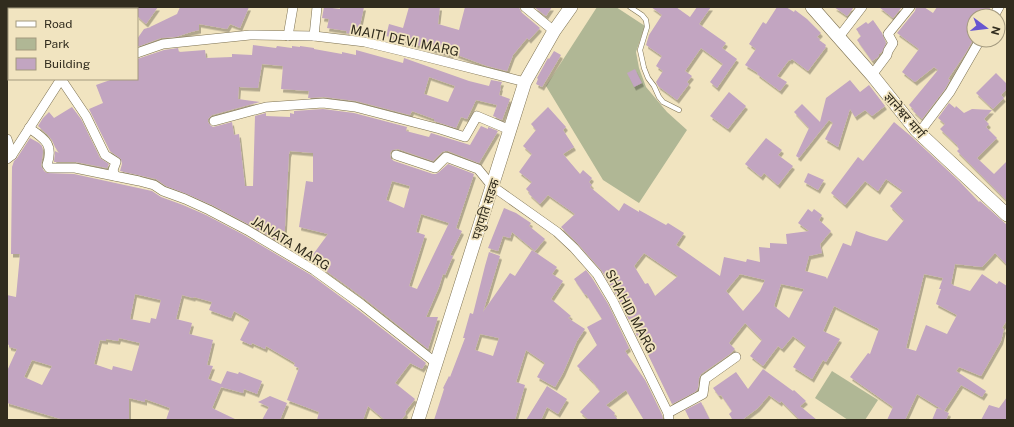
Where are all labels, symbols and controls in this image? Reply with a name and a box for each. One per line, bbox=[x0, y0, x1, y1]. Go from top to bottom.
legend bbox=[8, 8, 138, 80]
north arrow bbox=[966, 8, 1006, 48]
text: Road bbox=[44, 17, 72, 31]
street label: MAITI DEVI MARG bbox=[349, 22, 461, 59]
text: N bbox=[989, 25, 1003, 36]
text: Park bbox=[44, 37, 70, 51]
text: Building bbox=[44, 57, 90, 71]
street label: ज्ञानेश्वर मार्ग bbox=[881, 90, 929, 142]
street label: पशुपति सडक bbox=[469, 176, 504, 242]
street label: JANATA MARG bbox=[249, 213, 333, 274]
street label: SHAHID MARG bbox=[602, 267, 659, 356]

